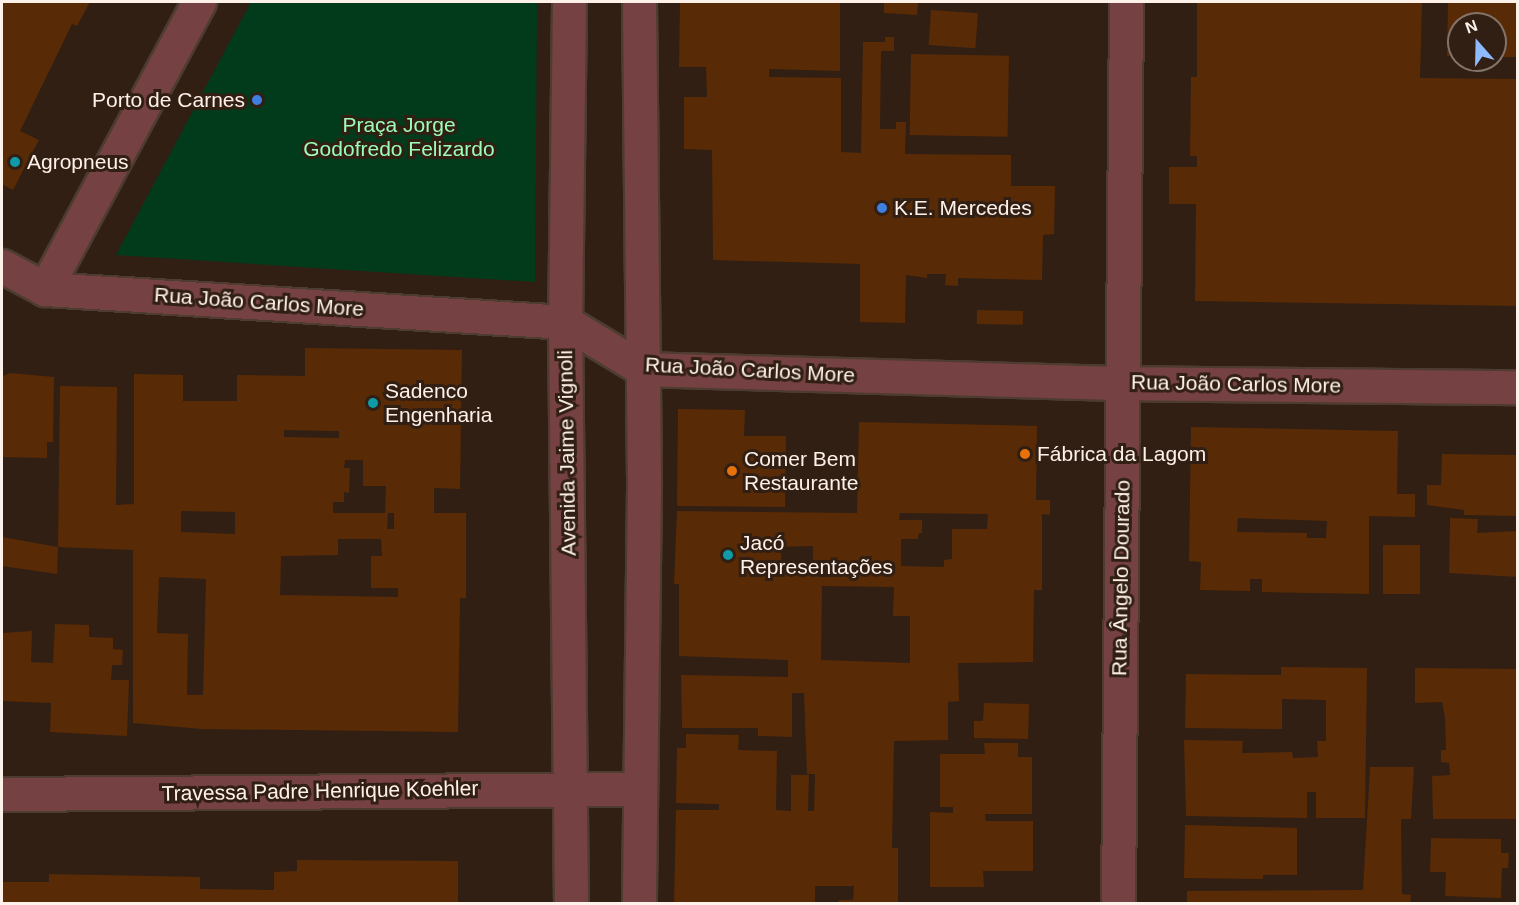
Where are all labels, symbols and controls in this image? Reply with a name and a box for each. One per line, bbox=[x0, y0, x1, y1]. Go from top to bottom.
north arrow bbox=[1447, 12, 1507, 72]
text: N bbox=[1463, 17, 1480, 36]
place label: Porto de Carnes bbox=[92, 87, 245, 113]
marker: Porto de Carnes bbox=[250, 93, 264, 107]
park label: Praça Jorge Godofredo Felizardo bbox=[303, 112, 495, 162]
place label: Agropneus bbox=[27, 149, 129, 175]
marker: Agropneus bbox=[8, 155, 22, 169]
place label: K.E. Mercedes bbox=[894, 195, 1032, 221]
marker: K.E. Mercedes bbox=[875, 201, 889, 215]
street label: Rua João Carlos More bbox=[153, 282, 365, 322]
street label: Avenida Jaime Vignoli bbox=[553, 350, 581, 556]
street label: Rua João Carlos More bbox=[644, 352, 856, 388]
street label: Rua João Carlos More bbox=[1131, 370, 1341, 398]
place label: Sadenco Engenharia bbox=[385, 378, 492, 428]
marker: Sadenco Engenharia bbox=[366, 396, 380, 410]
place label: Fábrica da Lagom bbox=[1037, 441, 1206, 467]
place label: Comer Bem Restaurante bbox=[744, 446, 858, 496]
marker: Fábrica da Lagom bbox=[1018, 447, 1032, 461]
marker: Comer Bem Restaurante bbox=[725, 464, 739, 478]
street label: Rua Ângelo Dourado bbox=[1107, 480, 1135, 676]
place label: Jacó Representações bbox=[740, 530, 893, 580]
marker: Jacó Representações bbox=[721, 548, 735, 562]
street label: Travessa Padre Henrique Koehler bbox=[161, 776, 479, 806]

